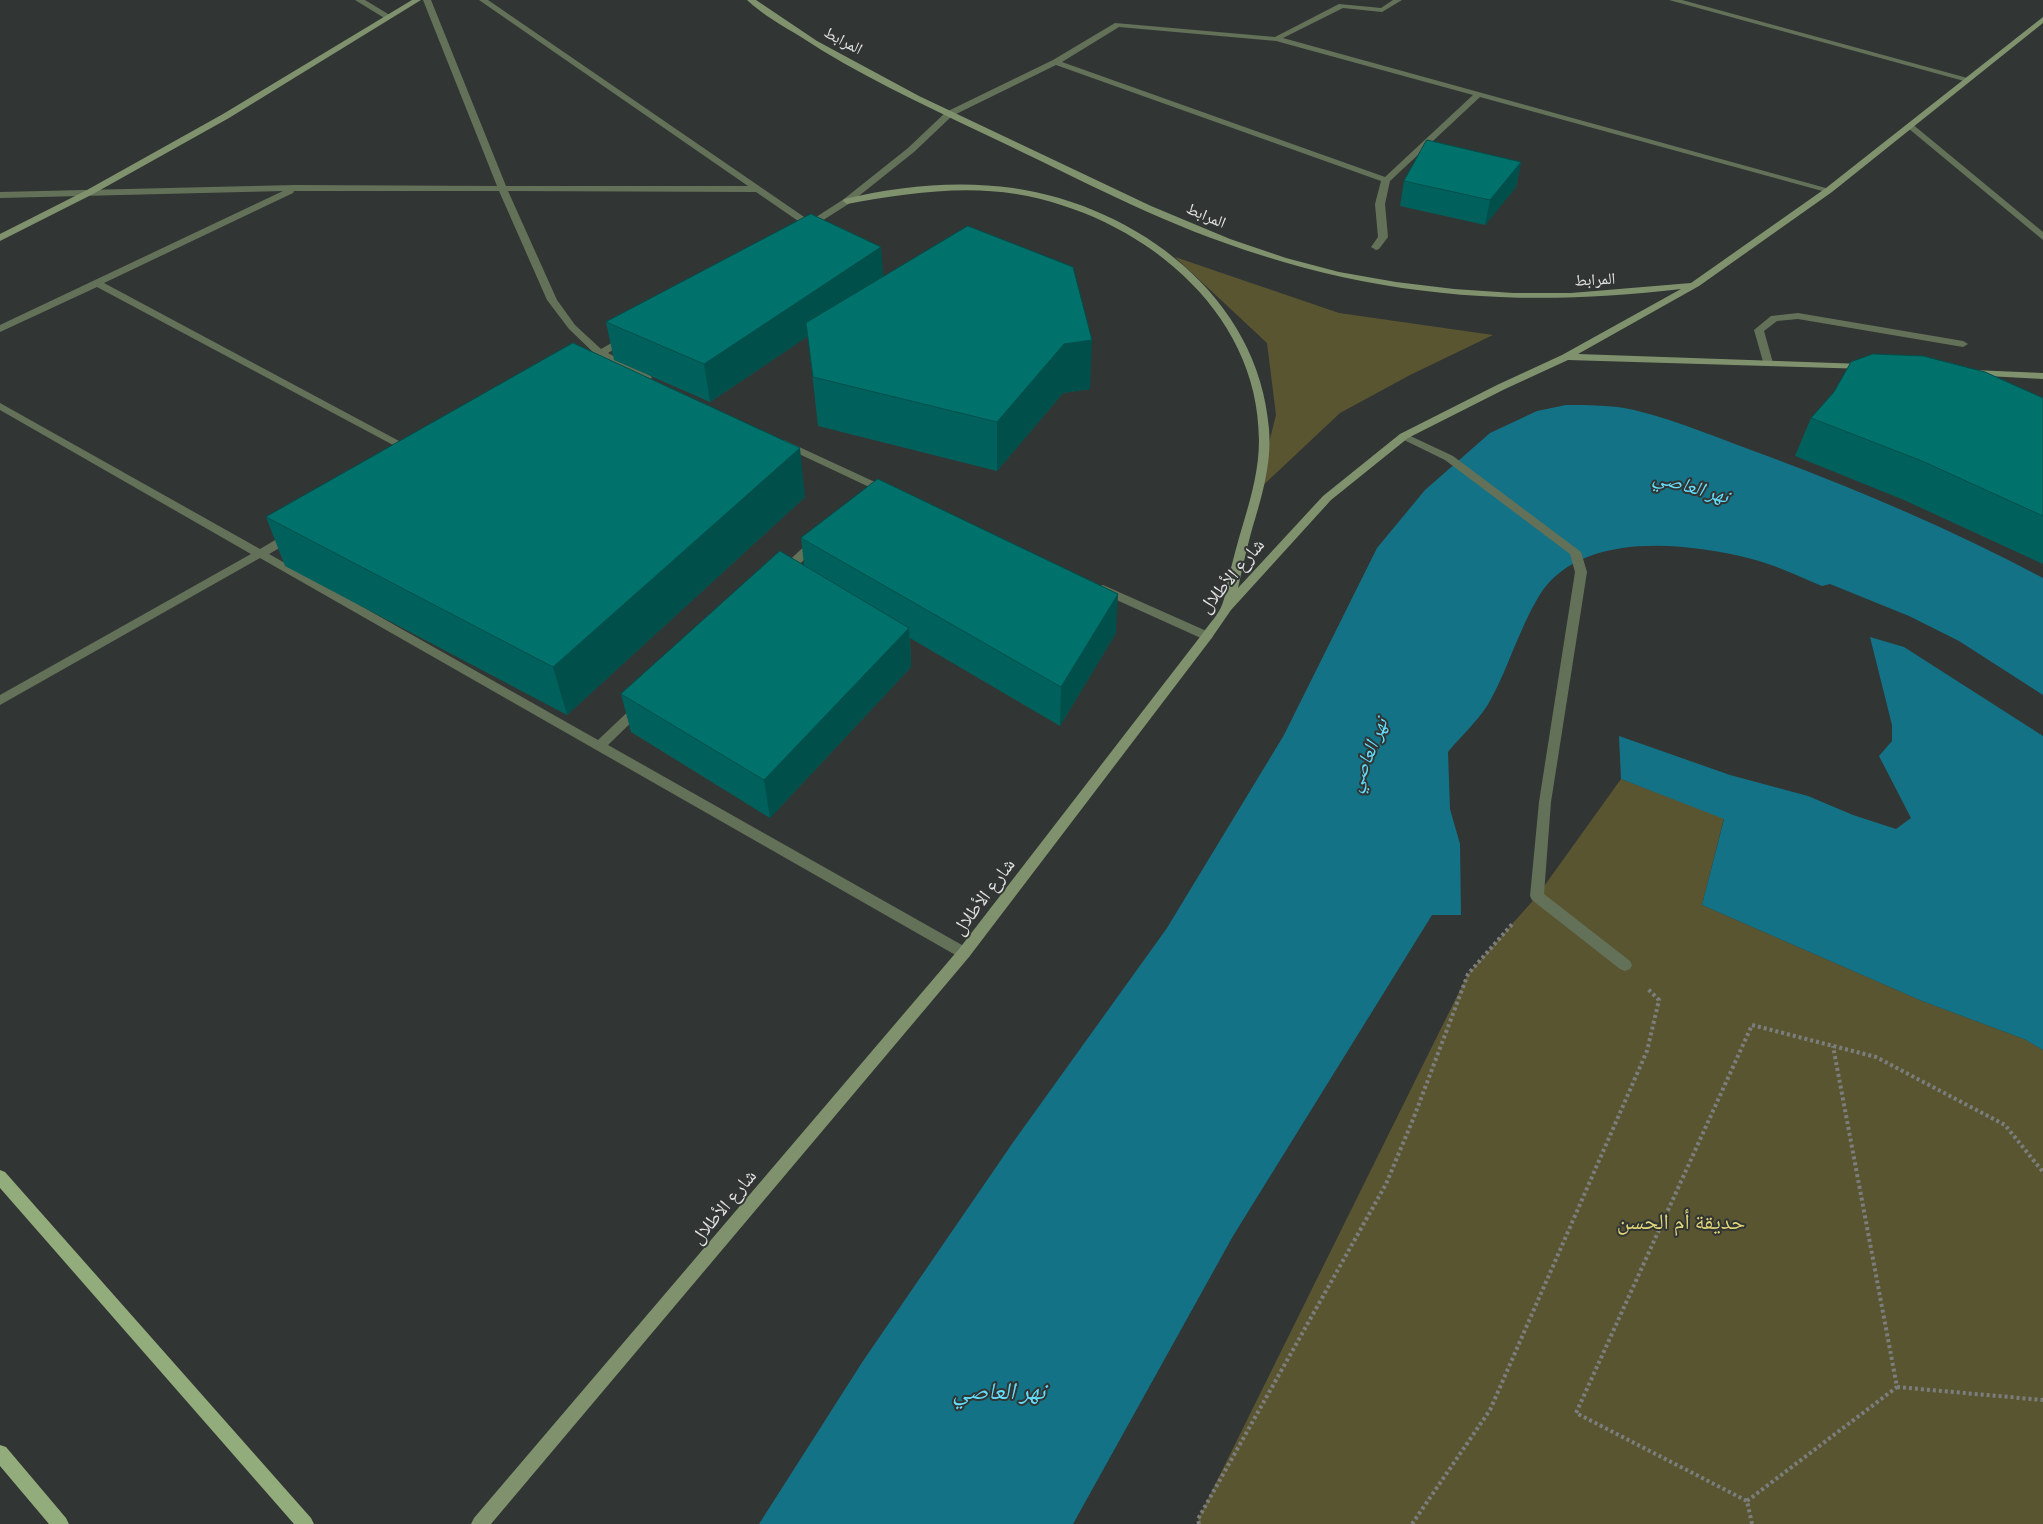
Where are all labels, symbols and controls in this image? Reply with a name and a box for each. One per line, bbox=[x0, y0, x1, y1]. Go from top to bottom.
street label: المرابط bbox=[820, 23, 866, 59]
street label: المرابط bbox=[1183, 199, 1229, 233]
street label: المرابط bbox=[1574, 269, 1616, 291]
water label: نهر العاصي bbox=[1651, 465, 1731, 509]
street label: شارع الأطلال bbox=[1194, 534, 1270, 618]
water label: نهر العاصي bbox=[1342, 715, 1394, 795]
street label: شارع الأطلال bbox=[948, 854, 1020, 940]
street label: شارع الأطلال bbox=[686, 1165, 762, 1249]
park label: حديقة أم الحسن bbox=[1617, 1210, 1745, 1236]
water label: نهر العاصي bbox=[953, 1378, 1045, 1406]

